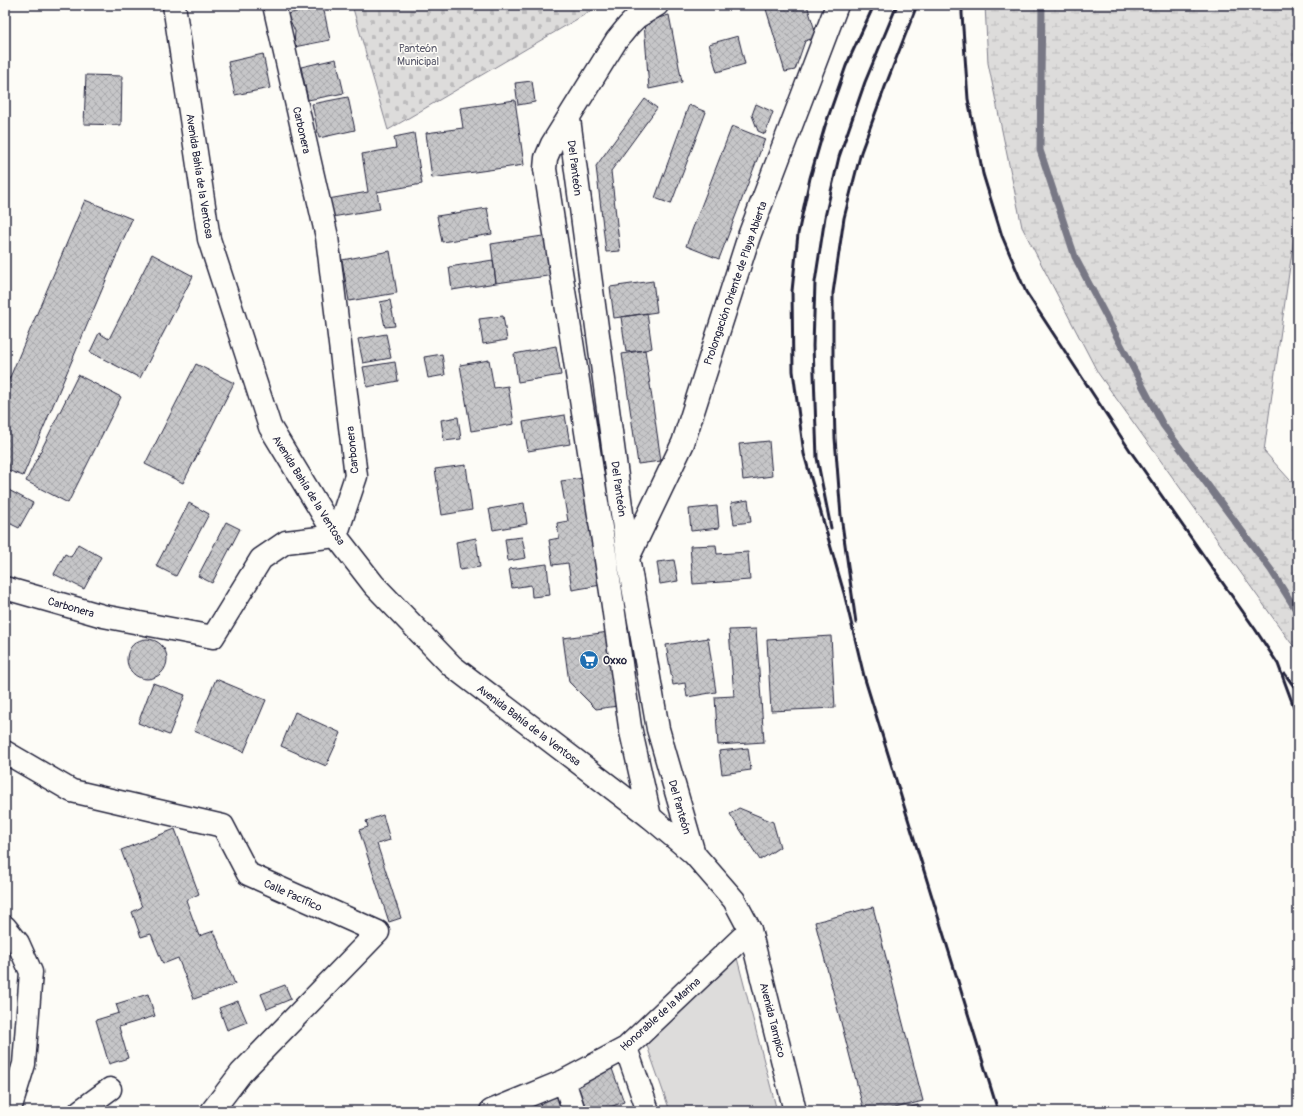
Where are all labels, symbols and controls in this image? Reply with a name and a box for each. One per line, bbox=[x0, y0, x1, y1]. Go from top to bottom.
park label: Panteón Municipal bbox=[397, 42, 439, 68]
street label: Carbonera bbox=[290, 105, 313, 155]
street label: Avenida Bahía de la Ventosa bbox=[183, 113, 216, 240]
street label: Del Panteón bbox=[565, 139, 584, 197]
street label: Prolongación Oriente de Playa Abierta bbox=[701, 200, 770, 367]
street label: Carbonera bbox=[344, 426, 361, 474]
street label: Avenida Bahía de la Ventosa bbox=[270, 433, 348, 547]
street label: Del Panteón bbox=[608, 460, 629, 518]
street label: Carbonera bbox=[46, 595, 96, 620]
supermarket icon: Oxxo bbox=[578, 649, 600, 671]
place label: Oxxo bbox=[603, 654, 627, 667]
street label: Avenida Bahía de la Ventosa bbox=[474, 682, 583, 769]
street label: Del Panteón bbox=[666, 778, 693, 836]
street label: Calle Pacífico bbox=[262, 877, 324, 914]
street label: Honorable de la Marina bbox=[617, 975, 703, 1054]
street label: Avenida Tampico bbox=[757, 981, 788, 1059]

